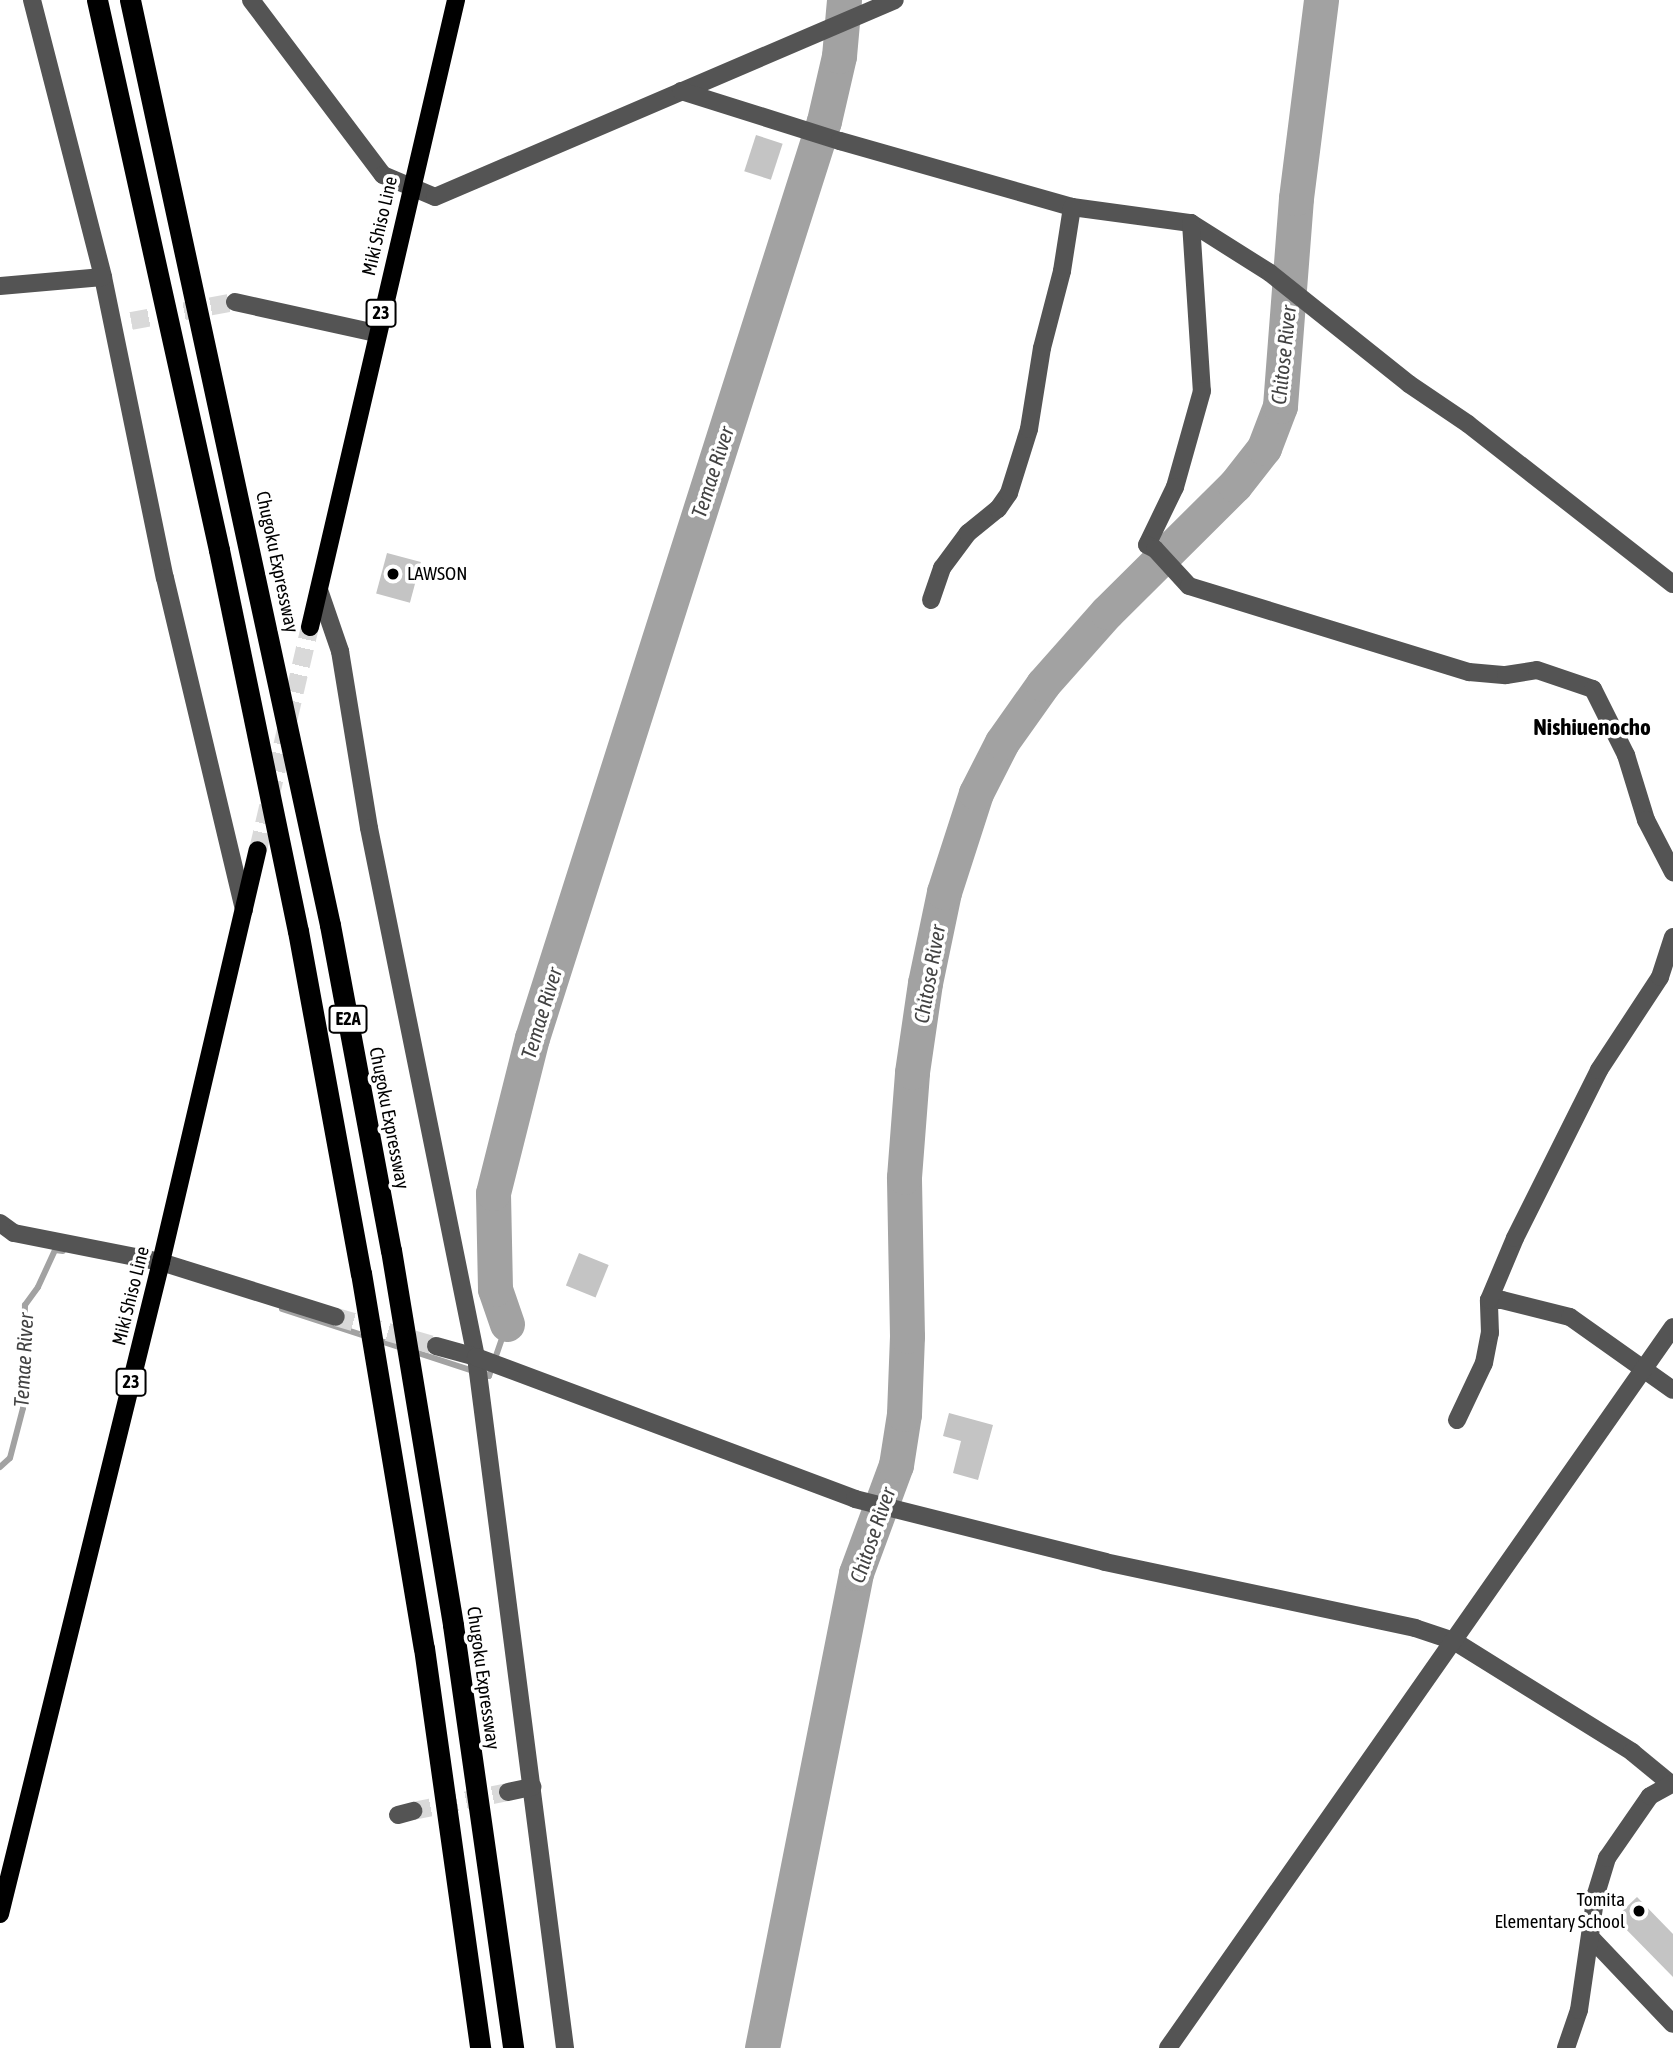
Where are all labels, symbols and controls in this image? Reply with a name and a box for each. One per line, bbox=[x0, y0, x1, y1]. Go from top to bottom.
street label: Miki Shiso Line bbox=[358, 174, 402, 278]
road number: 23 bbox=[365, 298, 397, 328]
water label: Chitose River bbox=[1265, 304, 1301, 406]
water label: Temae River bbox=[685, 423, 739, 521]
street label: Chugoku Expressway bbox=[251, 489, 303, 635]
place label: LAWSON bbox=[407, 563, 467, 585]
marker: LAWSON bbox=[385, 566, 401, 582]
district label: Nishiuenocho bbox=[1533, 713, 1651, 741]
water label: Chitose River bbox=[908, 923, 950, 1025]
water label: Temae River bbox=[515, 964, 567, 1062]
road number: E2A bbox=[327, 1004, 369, 1034]
street label: Chugoku Expressway bbox=[364, 1045, 414, 1191]
street label: Miki Shiso Line bbox=[108, 1244, 154, 1348]
water label: Temae River bbox=[8, 1312, 38, 1408]
road number: 23 bbox=[115, 1367, 147, 1396]
water label: Chitose River bbox=[844, 1484, 900, 1586]
street label: Chugoku Expressway bbox=[462, 1605, 504, 1751]
place label: Tomita Elementary School bbox=[1494, 1889, 1625, 1933]
marker: Tomita Elementary School bbox=[1631, 1903, 1647, 1919]

